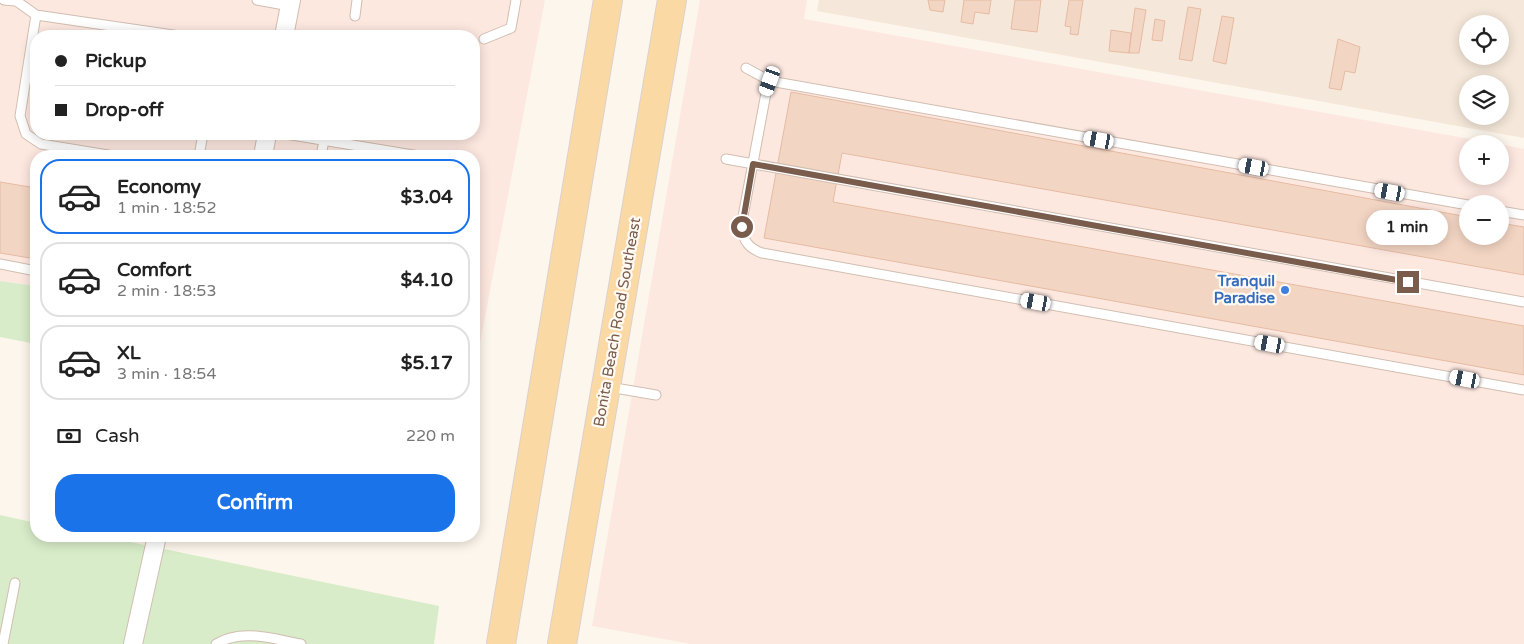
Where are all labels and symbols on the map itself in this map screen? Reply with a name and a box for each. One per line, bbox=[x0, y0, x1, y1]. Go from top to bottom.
car bbox=[757, 64, 782, 98]
car bbox=[1082, 130, 1115, 150]
car bbox=[1237, 157, 1270, 177]
car bbox=[1373, 182, 1406, 202]
callout: 1 min bbox=[1367, 210, 1449, 244]
street label: Bonita Beach Road Southeast bbox=[590, 216, 644, 428]
route start bbox=[731, 216, 753, 238]
route end bbox=[1397, 271, 1419, 293]
place label: Tranquil Paradise bbox=[1214, 272, 1276, 307]
marker: Tranquil Paradise bbox=[1279, 284, 1291, 296]
car bbox=[1019, 292, 1052, 312]
car bbox=[1253, 334, 1286, 354]
car bbox=[1448, 369, 1481, 389]

